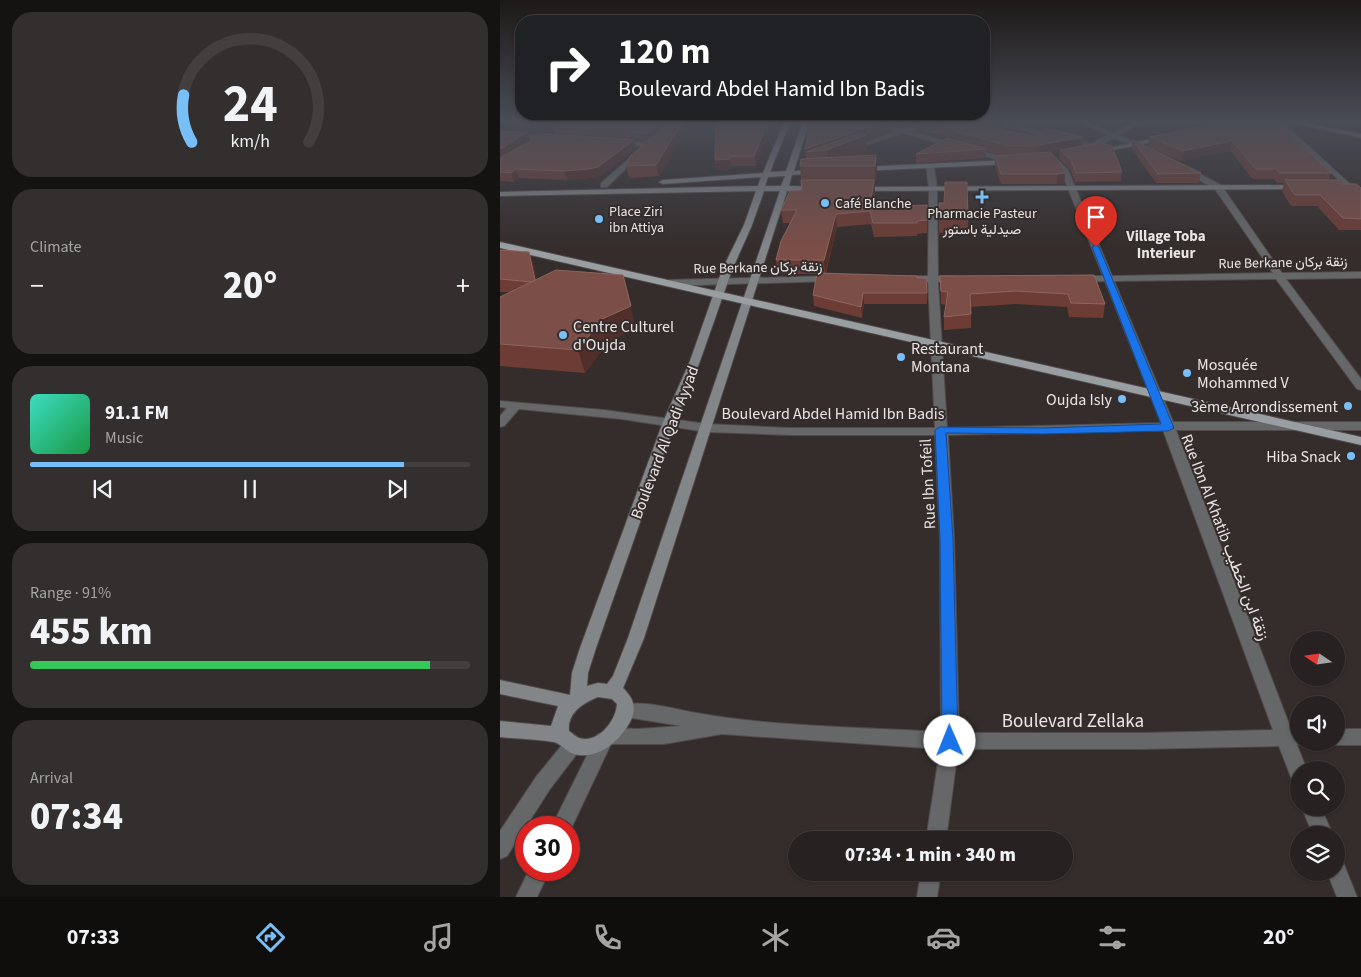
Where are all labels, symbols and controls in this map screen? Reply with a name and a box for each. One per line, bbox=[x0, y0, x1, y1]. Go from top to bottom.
text: 120 m bbox=[618, 27, 710, 77]
icon: right bbox=[535, 35, 600, 100]
text: 24 bbox=[223, 68, 277, 142]
text: Boulevard Abdel Hamid Ibn Badis bbox=[618, 73, 925, 105]
text: km/h bbox=[230, 129, 270, 154]
marker: Pharmacie Pasteur صيدلية باستور bbox=[976, 191, 988, 203]
place label: Café Blanche bbox=[835, 194, 911, 214]
pin bbox=[1075, 196, 1117, 247]
marker: Café Blanche bbox=[819, 197, 831, 209]
place label: Place Ziri ibn Attiya bbox=[609, 202, 664, 238]
icon: arrive bbox=[1082, 203, 1110, 231]
place label: Pharmacie Pasteur صيدلية باستور bbox=[927, 204, 1037, 240]
marker: Place Ziri ibn Attiya bbox=[593, 213, 605, 225]
district label: Village Toba Interieur bbox=[1125, 226, 1206, 264]
text: Climate bbox=[30, 236, 81, 258]
street label: Rue Berkane زنقة بركان bbox=[1218, 252, 1348, 274]
street label: Rue Berkane زنقة بركان bbox=[693, 257, 823, 279]
text: 20° bbox=[223, 259, 277, 313]
text: − bbox=[30, 266, 44, 306]
text: + bbox=[456, 266, 470, 306]
place label: Centre Culturel d'Oujda bbox=[573, 316, 674, 356]
marker: Centre Culturel d'Oujda bbox=[557, 329, 569, 341]
place label: Restaurant Montana bbox=[911, 338, 984, 378]
marker: Restaurant Montana bbox=[895, 351, 907, 363]
place label: Mosquée Mohammed V bbox=[1197, 354, 1290, 394]
street label: Boulevard Al Qadi Ayyad bbox=[626, 363, 704, 522]
marker: Mosquée Mohammed V bbox=[1181, 367, 1193, 379]
place label: Oujda Isly bbox=[1046, 389, 1113, 411]
marker: Oujda Isly bbox=[1116, 393, 1128, 405]
place label: 3ème Arrondissement bbox=[1191, 396, 1339, 418]
text: 91.1 FM bbox=[105, 400, 169, 427]
marker: 3ème Arrondissement bbox=[1342, 400, 1354, 412]
street label: Boulevard Abdel Hamid Ibn Badis bbox=[722, 403, 945, 425]
text: Music bbox=[105, 427, 143, 449]
street label: Rue Ibn Al Khatib زنقة ابن الخطيب bbox=[1175, 431, 1275, 644]
street label: Rue Ibn Tofeil bbox=[915, 438, 941, 530]
place label: Hiba Snack bbox=[1266, 446, 1341, 468]
marker: Hiba Snack bbox=[1345, 450, 1357, 462]
icon: previous bbox=[89, 475, 117, 503]
icon: pause bbox=[236, 475, 264, 503]
icon: next bbox=[383, 475, 411, 503]
text: Range · 91% bbox=[30, 582, 111, 604]
text: 455 km bbox=[30, 605, 152, 659]
north arrow bbox=[1290, 631, 1345, 686]
map controls bbox=[1290, 631, 1345, 881]
button: sound bbox=[1290, 696, 1345, 751]
street label: Boulevard Zellaka bbox=[1002, 708, 1144, 735]
position arrow bbox=[923, 714, 975, 766]
button: search bbox=[1290, 761, 1345, 816]
text: Arrival bbox=[30, 767, 73, 789]
text: 07:34 bbox=[30, 790, 123, 844]
speed limit sign: 30 bbox=[515, 816, 580, 881]
button: layers bbox=[1290, 826, 1345, 881]
text: 07:34 · 1 min · 340 m bbox=[845, 842, 1016, 869]
icon: directions bbox=[253, 920, 288, 955]
icon: music bbox=[421, 920, 456, 955]
icon: phone bbox=[590, 920, 625, 955]
icon: climate bbox=[758, 920, 793, 955]
icon: car bbox=[926, 920, 961, 955]
icon: filters bbox=[1095, 920, 1130, 955]
text: 07:33 bbox=[67, 921, 120, 953]
text: 20° bbox=[1263, 921, 1294, 953]

